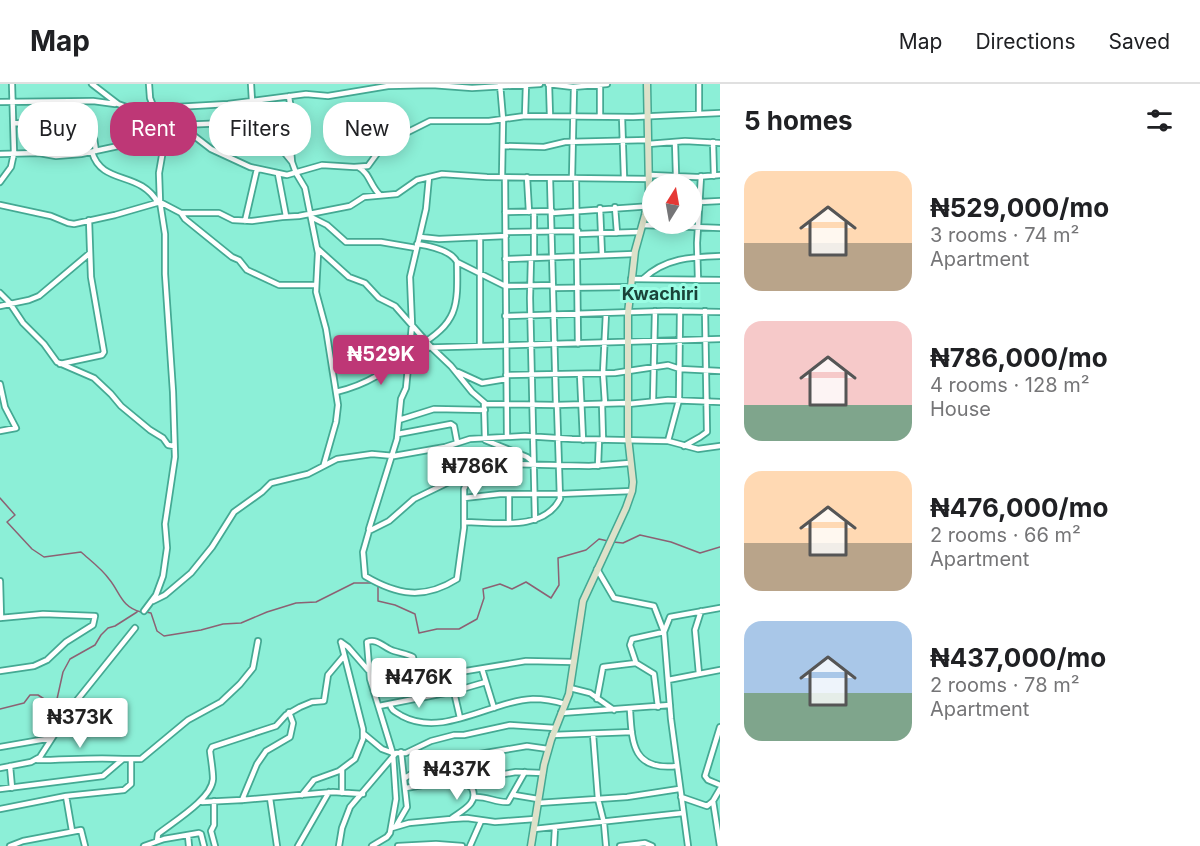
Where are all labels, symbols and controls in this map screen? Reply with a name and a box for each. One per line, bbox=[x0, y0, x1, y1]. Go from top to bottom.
text: Map bbox=[30, 24, 90, 58]
text: Map bbox=[899, 29, 942, 54]
text: Directions bbox=[975, 29, 1076, 54]
text: Saved bbox=[1109, 29, 1170, 54]
chip: Buy bbox=[18, 102, 98, 156]
chip: Rent bbox=[110, 102, 197, 156]
chip: Filters bbox=[209, 102, 311, 156]
chip: New bbox=[323, 102, 410, 156]
icon: filters bbox=[1143, 104, 1176, 137]
text: 5 homes bbox=[744, 105, 853, 136]
north arrow bbox=[642, 174, 702, 234]
map controls bbox=[642, 174, 702, 234]
text: ₦529,000/mo bbox=[930, 192, 1109, 223]
icon: home bbox=[792, 195, 864, 267]
text: 3 rooms · 74 m² bbox=[930, 223, 1079, 247]
text: Apartment bbox=[930, 247, 1029, 271]
district label: Kwachiri bbox=[622, 283, 698, 304]
pin: ₦529K bbox=[339, 335, 423, 386]
text: ₦529K bbox=[347, 342, 415, 366]
text: ₦786,000/mo bbox=[930, 342, 1108, 373]
icon: home bbox=[792, 345, 864, 417]
text: 4 rooms · 128 m² bbox=[930, 373, 1090, 397]
text: House bbox=[930, 397, 991, 421]
pin: ₦786K bbox=[433, 447, 517, 498]
text: ₦786K bbox=[442, 454, 508, 478]
text: ₦476,000/mo bbox=[930, 492, 1108, 523]
icon: home bbox=[792, 495, 864, 567]
text: 2 rooms · 66 m² bbox=[930, 523, 1081, 547]
text: Apartment bbox=[930, 547, 1029, 571]
text: ₦437,000/mo bbox=[930, 642, 1106, 673]
icon: home bbox=[792, 645, 864, 717]
pin: ₦476K bbox=[377, 658, 461, 709]
text: ₦476K bbox=[385, 665, 453, 689]
text: 2 rooms · 78 m² bbox=[930, 673, 1079, 697]
text: Apartment bbox=[930, 697, 1029, 721]
pin: ₦373K bbox=[38, 698, 122, 749]
text: ₦373K bbox=[47, 705, 113, 729]
pin: ₦437K bbox=[415, 750, 499, 801]
text: ₦437K bbox=[423, 757, 491, 781]

